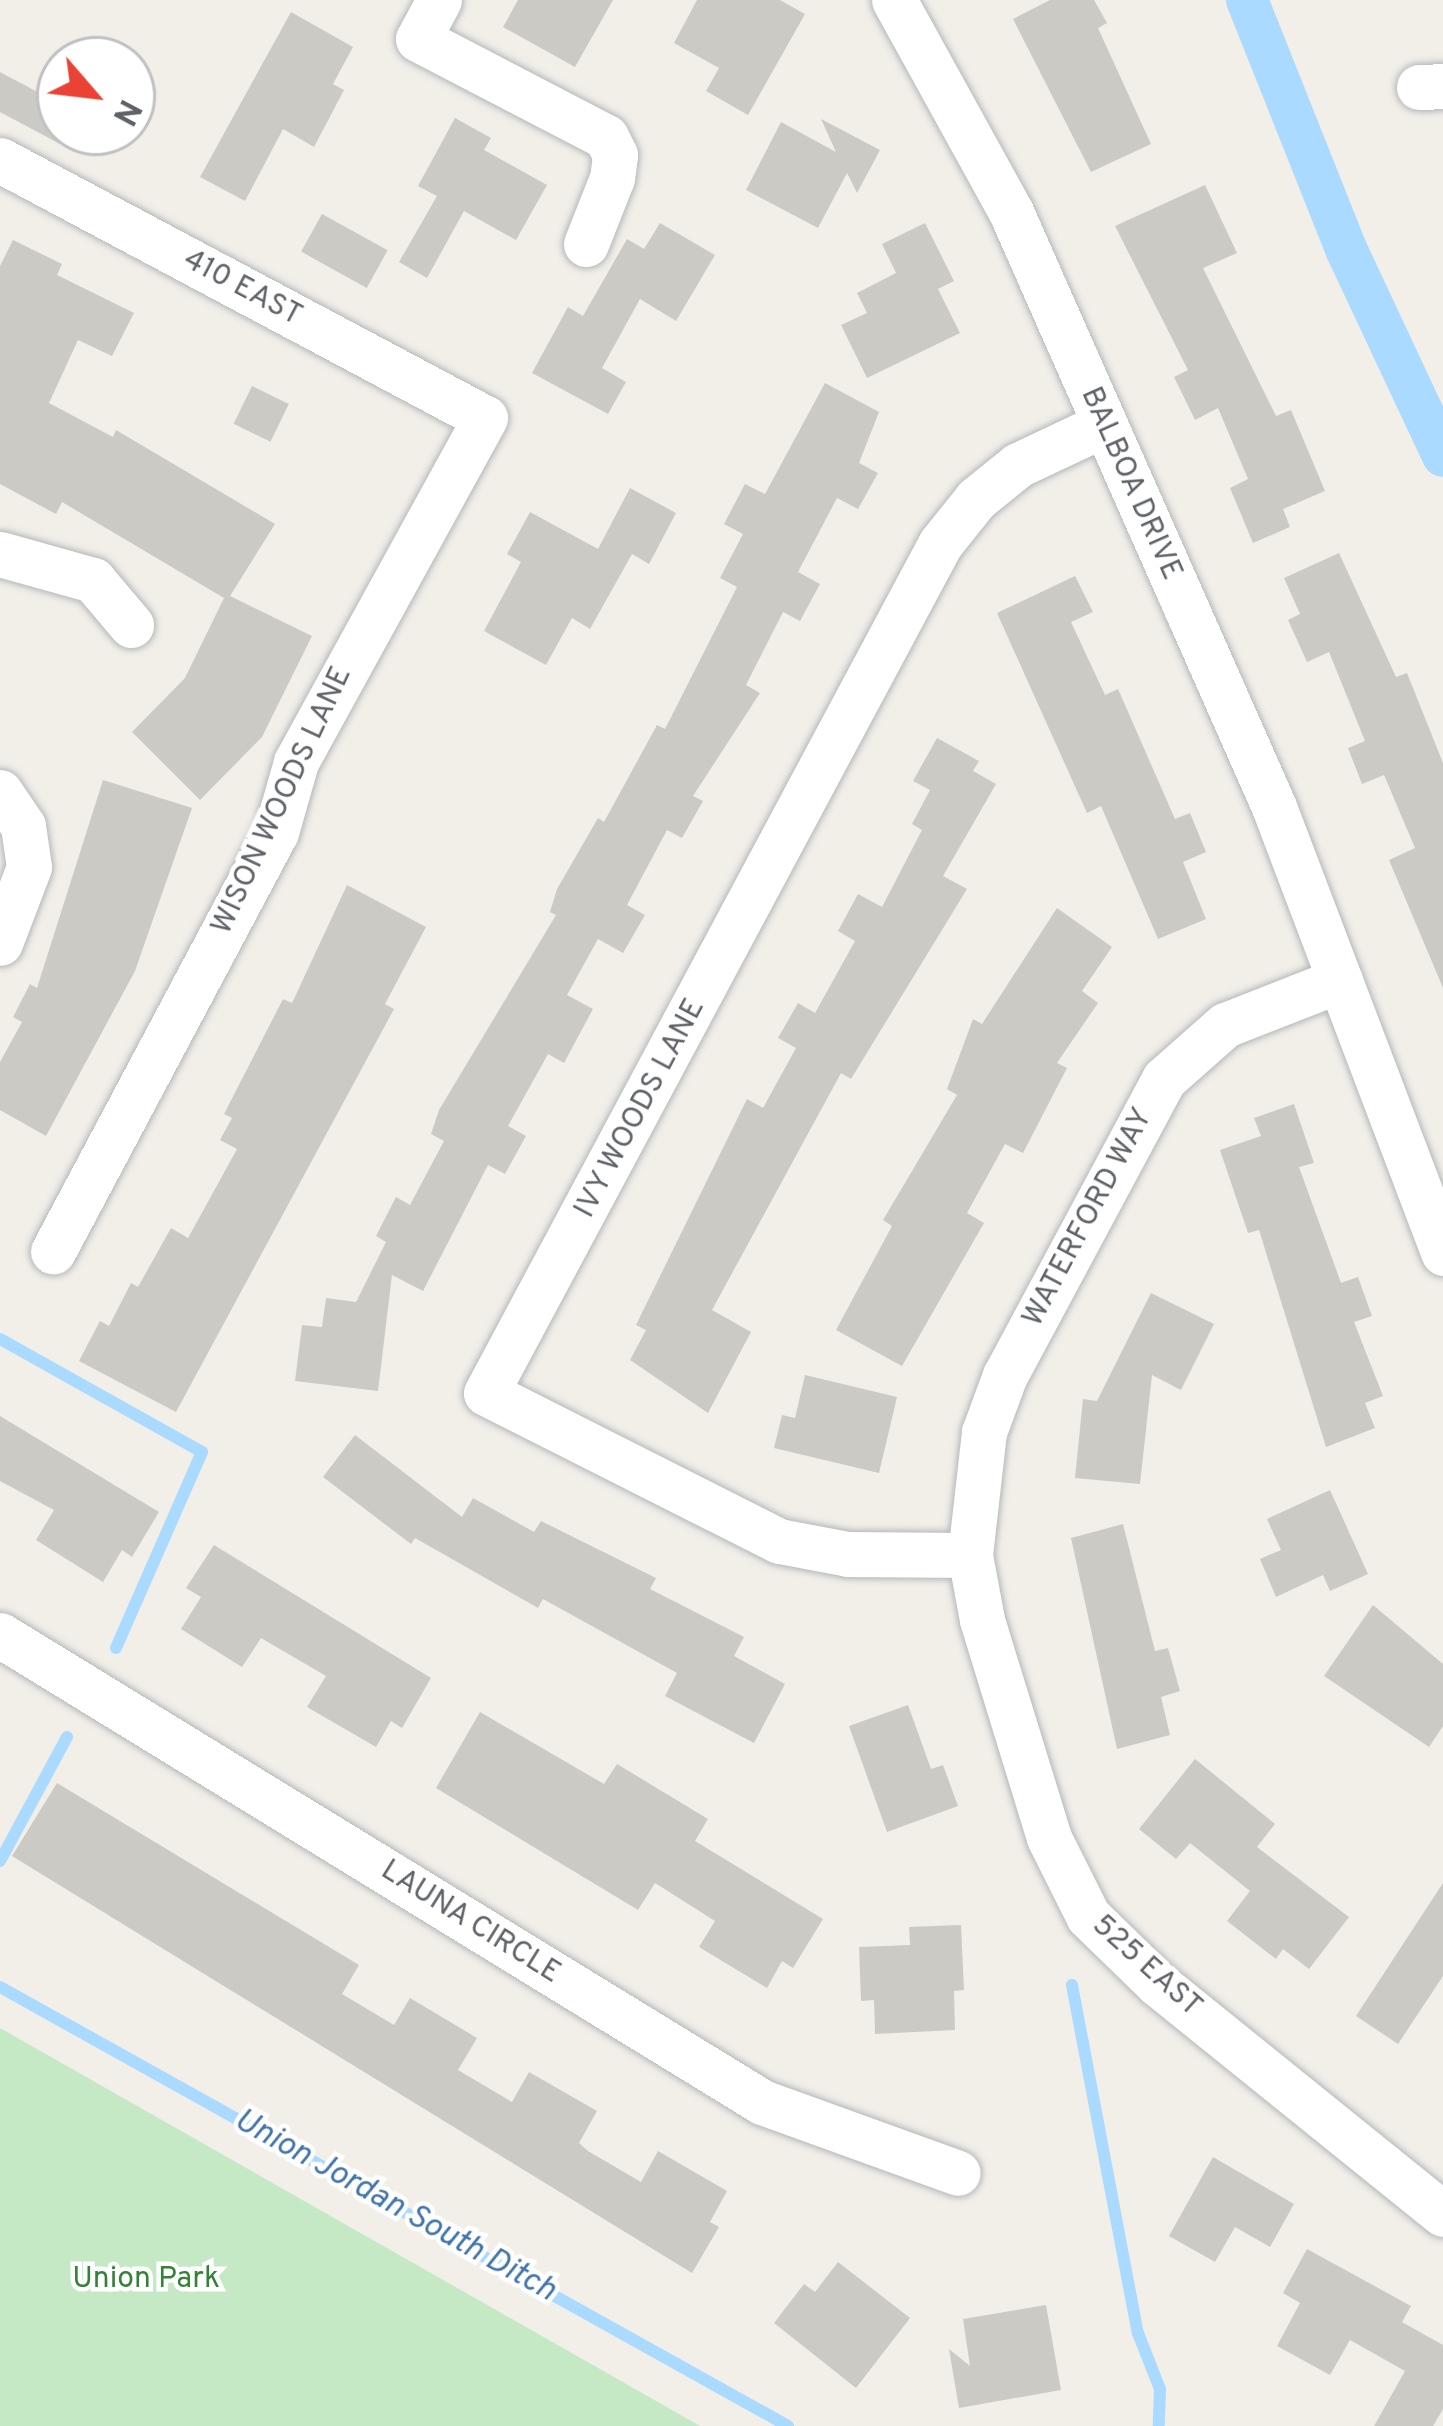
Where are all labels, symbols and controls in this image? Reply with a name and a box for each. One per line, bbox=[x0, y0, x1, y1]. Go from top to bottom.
north arrow bbox=[36, 36, 156, 156]
text: N bbox=[101, 91, 149, 132]
street label: 410 EAST bbox=[177, 243, 307, 335]
street label: BALBOA DRIVE bbox=[1071, 381, 1189, 587]
street label: WISON WOODS LANE bbox=[205, 661, 361, 941]
street label: IVY WOODS LANE bbox=[568, 992, 714, 1226]
street label: WATERFORD WAY bbox=[1016, 1102, 1162, 1334]
street label: LAUNA CIRCLE bbox=[373, 1853, 567, 1993]
street label: 525 EAST bbox=[1084, 1908, 1208, 2026]
water label: Union Jordan South Ditch bbox=[226, 2102, 562, 2312]
park label: Union Park bbox=[72, 2262, 220, 2298]

